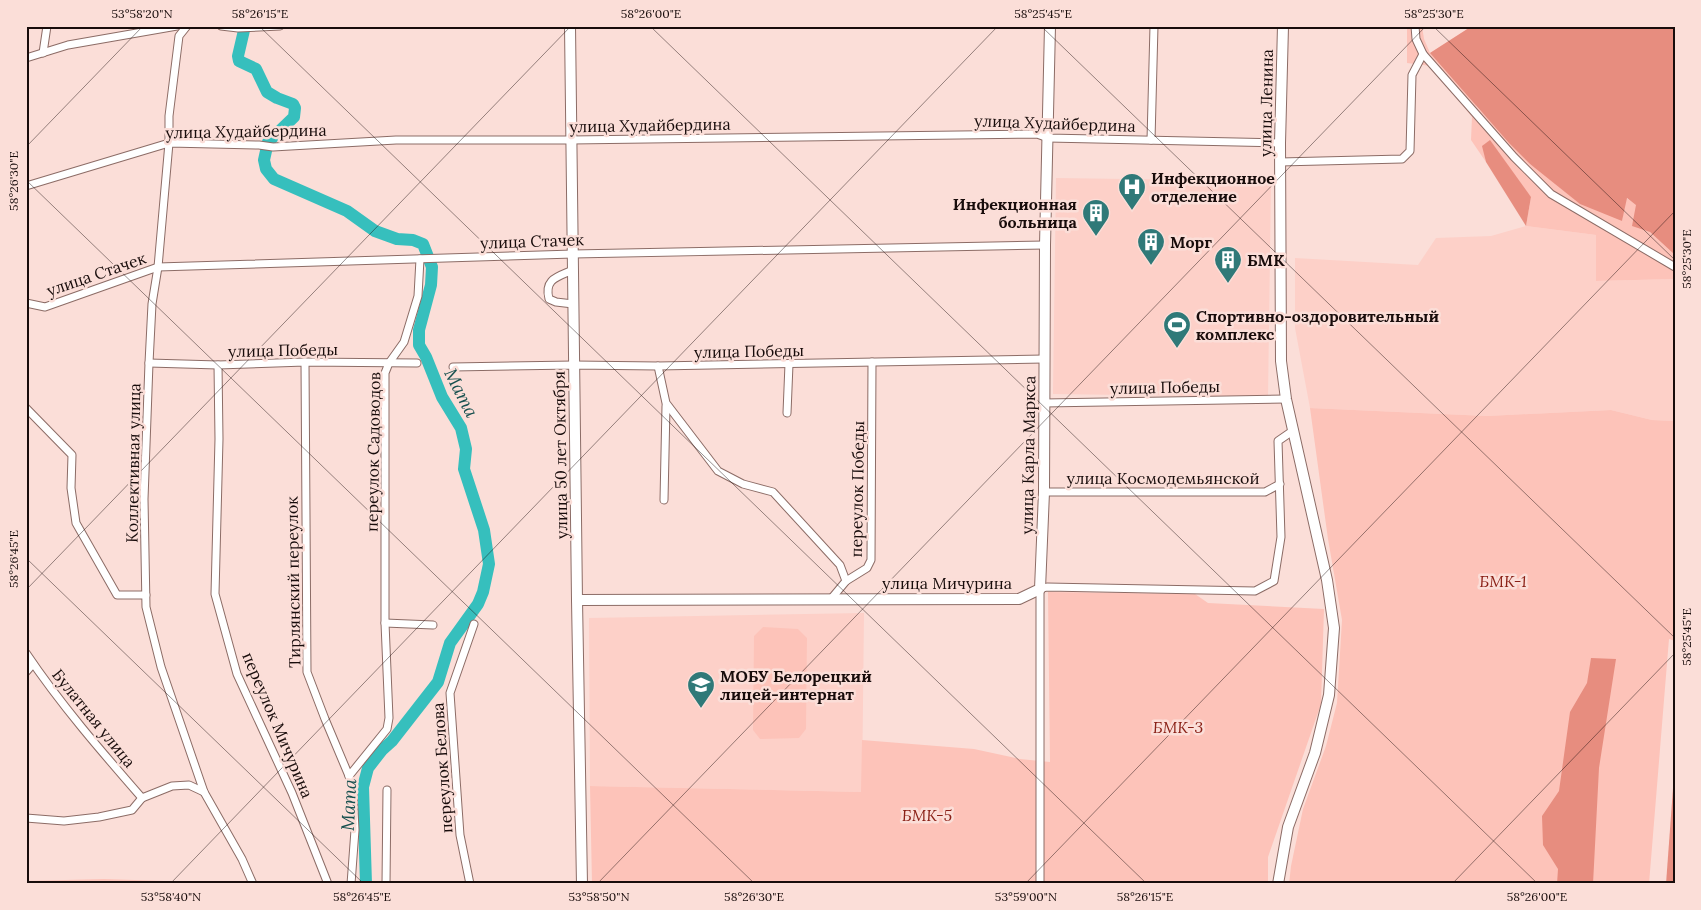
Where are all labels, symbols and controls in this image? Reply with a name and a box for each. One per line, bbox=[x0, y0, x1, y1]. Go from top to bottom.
text: 53°58'20"N bbox=[111, 6, 173, 21]
text: 58°26'15"E bbox=[232, 6, 288, 21]
text: 58°26'00"E bbox=[621, 6, 681, 21]
text: 58°25'45"E bbox=[1014, 6, 1072, 21]
text: 58°25'30"E bbox=[1404, 6, 1464, 21]
street label: улица Ленина bbox=[1255, 49, 1277, 157]
street label: улица Худайбердина bbox=[974, 110, 1136, 136]
street label: улица Худайбердина bbox=[569, 114, 731, 136]
street label: улица Худайбердина bbox=[165, 120, 327, 142]
text: 58°26'30"E bbox=[6, 151, 21, 211]
place label: Инфекционное отделение bbox=[1151, 168, 1275, 206]
hospital icon: Инфекционное отделение bbox=[1117, 172, 1147, 211]
place label: Инфекционная больница bbox=[953, 194, 1078, 232]
building icon: Инфекционная больница bbox=[1081, 198, 1111, 237]
building icon: Морг bbox=[1136, 227, 1166, 266]
street label: улица Стачек bbox=[480, 229, 585, 253]
text: 58°25'30"E bbox=[1679, 229, 1694, 289]
place label: Морг bbox=[1170, 232, 1212, 252]
building icon: БМК bbox=[1213, 245, 1243, 284]
street label: улица Стачек bbox=[44, 248, 149, 300]
place label: БМК bbox=[1247, 250, 1285, 270]
place label: Спортивно-оздоровительный комплекс bbox=[1196, 306, 1440, 344]
sports icon: Спортивно-оздоровительный комплекс bbox=[1162, 310, 1192, 349]
street label: улица Победы bbox=[228, 339, 338, 361]
street label: улица Победы bbox=[694, 340, 804, 362]
water label: Мата bbox=[439, 364, 484, 421]
street label: улица 50 лет Октября bbox=[549, 371, 571, 539]
street label: переулок Садоводов bbox=[362, 372, 384, 532]
street label: улица Карла Маркса bbox=[1017, 376, 1039, 534]
street label: улица Победы bbox=[1110, 376, 1220, 398]
street label: Коллективная улица bbox=[122, 383, 144, 543]
street label: переулок Победы bbox=[846, 420, 868, 557]
street label: улица Космодемьянской bbox=[1066, 468, 1260, 488]
street label: Тирлянский переулок bbox=[281, 496, 304, 668]
text: 58°26'45"E bbox=[6, 530, 21, 588]
park label: БМК-1 bbox=[1479, 571, 1527, 591]
street label: улица Мичурина bbox=[882, 573, 1012, 593]
text: 58°25'45"E bbox=[1679, 608, 1694, 666]
street label: переулок Мичурина bbox=[238, 649, 318, 801]
street label: Булатная улица bbox=[48, 665, 140, 771]
place label: МОБУ Белорецкий лицей-интернат bbox=[720, 666, 872, 704]
school or university icon: МОБУ Белорецкий лицей-интернат bbox=[686, 670, 716, 709]
street label: переулок Белова bbox=[427, 702, 457, 834]
park label: БМК-3 bbox=[1153, 717, 1203, 737]
water label: Мата bbox=[336, 778, 361, 832]
park label: БМК-5 bbox=[902, 805, 952, 825]
text: 53°58'40"N bbox=[141, 889, 201, 904]
text: 58°26'45"E bbox=[333, 889, 391, 904]
text: 53°58'50"N bbox=[568, 889, 630, 904]
text: 58°26'30"E bbox=[724, 889, 784, 904]
text: 53°59'00"N bbox=[995, 889, 1057, 904]
text: 58°26'15"E bbox=[1117, 889, 1173, 904]
text: 58°26'00"E bbox=[1507, 889, 1567, 904]

